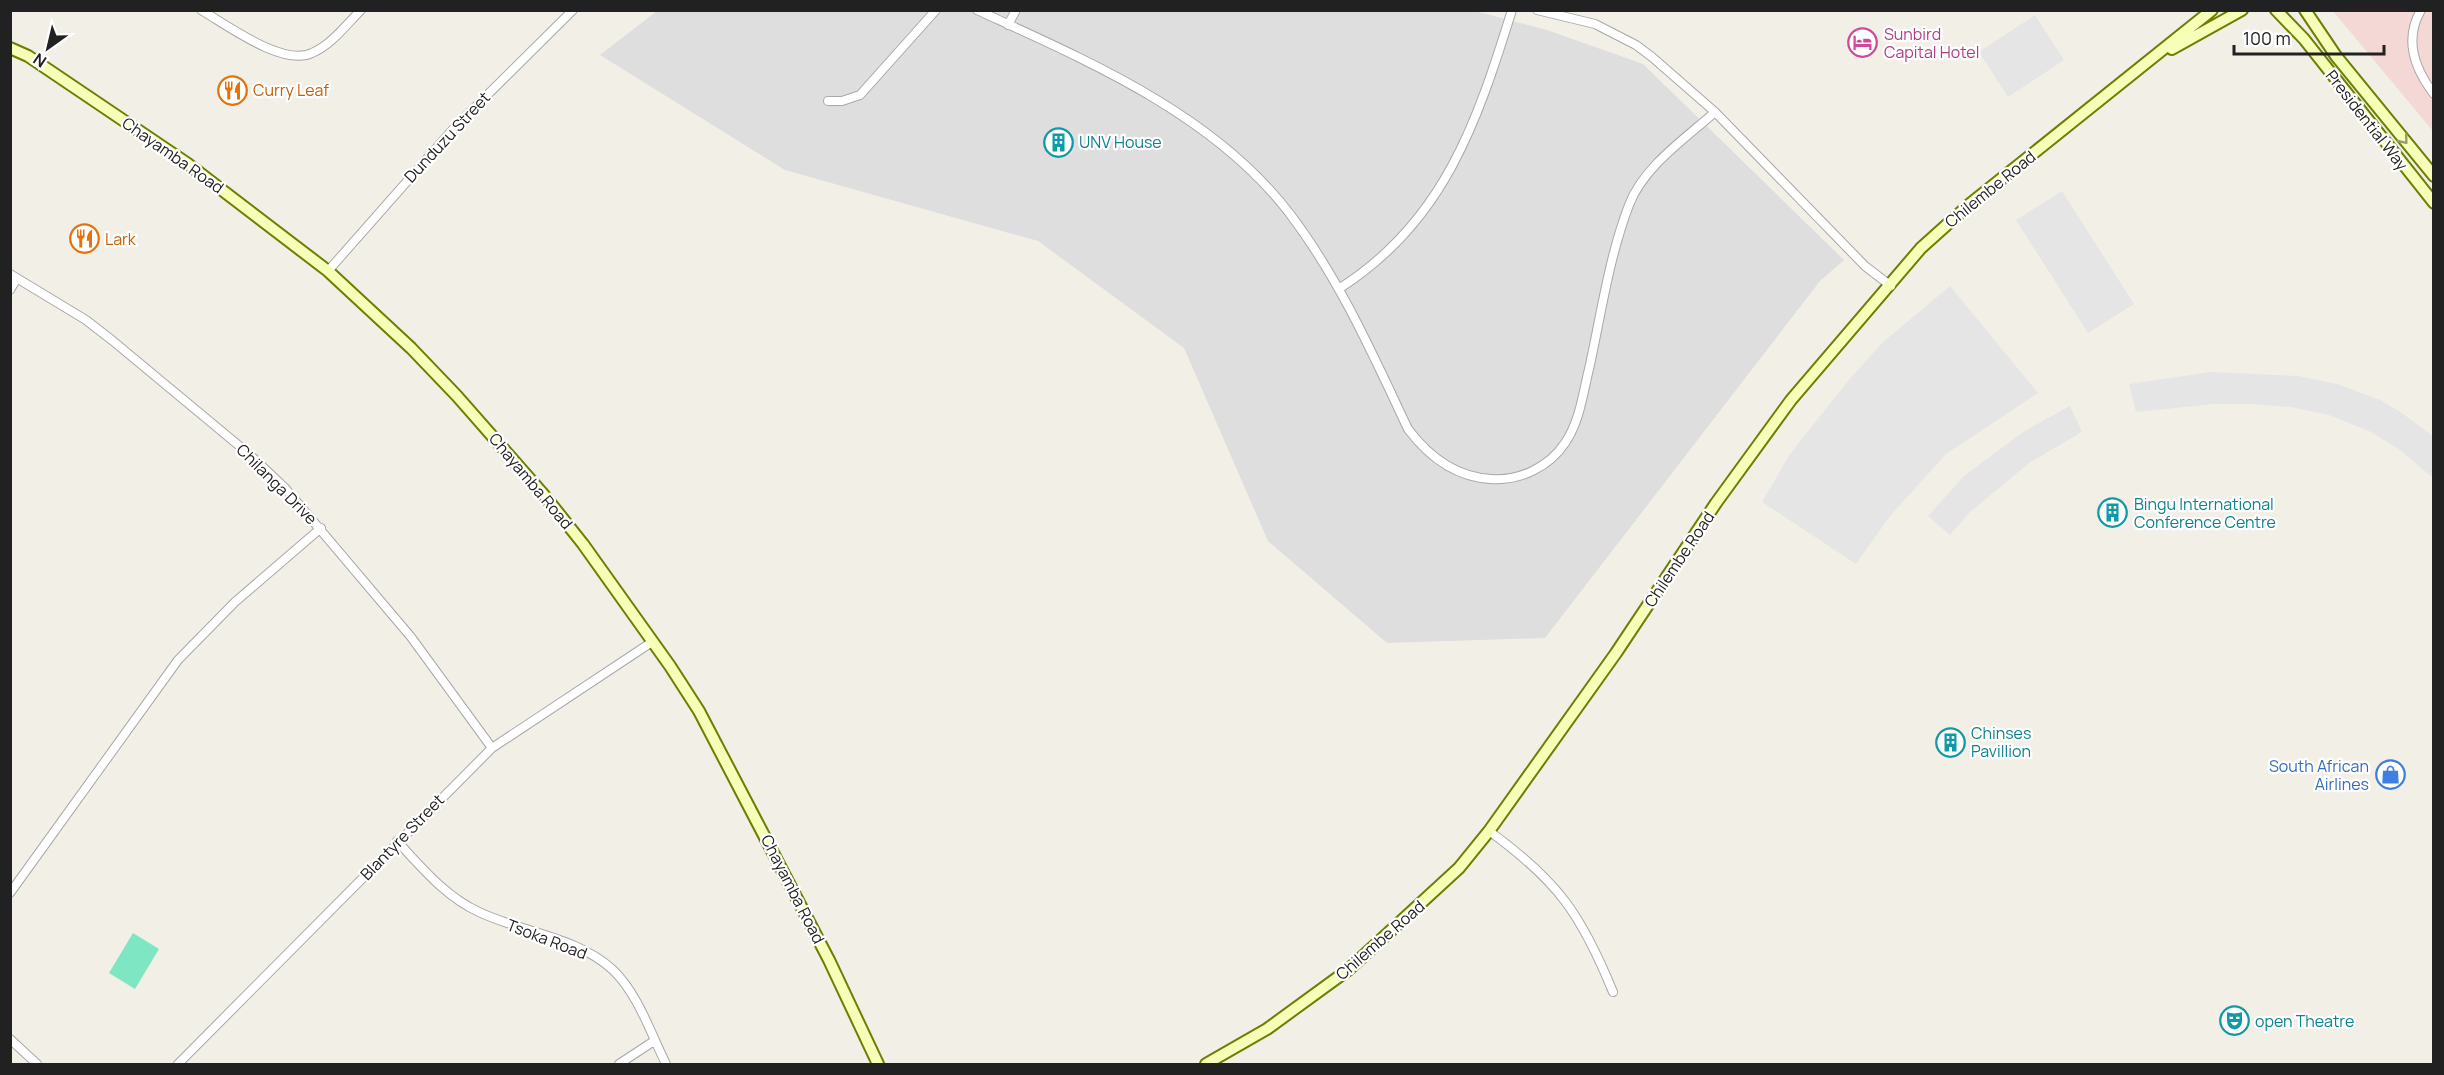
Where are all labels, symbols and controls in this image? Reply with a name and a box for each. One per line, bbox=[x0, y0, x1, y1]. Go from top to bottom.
north arrow bbox=[18, 18, 78, 78]
scale bar bbox=[2234, 18, 2384, 56]
place label: Sunbird Capital Hotel bbox=[1884, 23, 1979, 63]
text: 100 m bbox=[2243, 26, 2291, 50]
hotel icon: Sunbird Capital Hotel bbox=[1847, 27, 1879, 59]
text: N bbox=[29, 48, 51, 73]
street label: Presidential Way bbox=[2321, 65, 2414, 175]
restaurant icon: Curry Leaf bbox=[216, 74, 248, 106]
place label: Curry Leaf bbox=[253, 79, 329, 101]
street label: Dunduzu Street bbox=[399, 87, 495, 187]
street label: Chayamba Road bbox=[118, 112, 228, 198]
building icon: UNV House bbox=[1042, 126, 1074, 158]
place label: UNV House bbox=[1079, 131, 1162, 153]
one-way arrow bbox=[2397, 133, 2408, 144]
street label: Chilembe Road bbox=[1940, 146, 2040, 232]
restaurant icon: Lark bbox=[68, 223, 100, 255]
place label: Lark bbox=[105, 228, 137, 250]
street label: Chayamba Road bbox=[484, 428, 578, 534]
street label: Chilanga Drive bbox=[232, 439, 322, 529]
place label: Bingu International Conference Centre bbox=[2134, 493, 2276, 533]
building icon: Bingu International Conference Centre bbox=[2097, 497, 2129, 529]
street label: Chilembe Road bbox=[1639, 507, 1719, 611]
place label: Chinses Pavillion bbox=[1971, 722, 2031, 762]
building icon: Chinses Pavillion bbox=[1934, 726, 1966, 758]
place label: South African Airlines bbox=[2269, 755, 2369, 795]
shop icon: South African Airlines bbox=[2374, 759, 2406, 791]
street label: Blantyre Street bbox=[355, 789, 449, 885]
street label: Chayamba Road bbox=[756, 831, 830, 947]
street label: Chilembe Road bbox=[1331, 895, 1429, 985]
street label: Tsoka Road bbox=[504, 914, 590, 964]
theatre icon: open Theatre bbox=[2218, 1005, 2250, 1037]
place label: open Theatre bbox=[2255, 1010, 2354, 1032]

